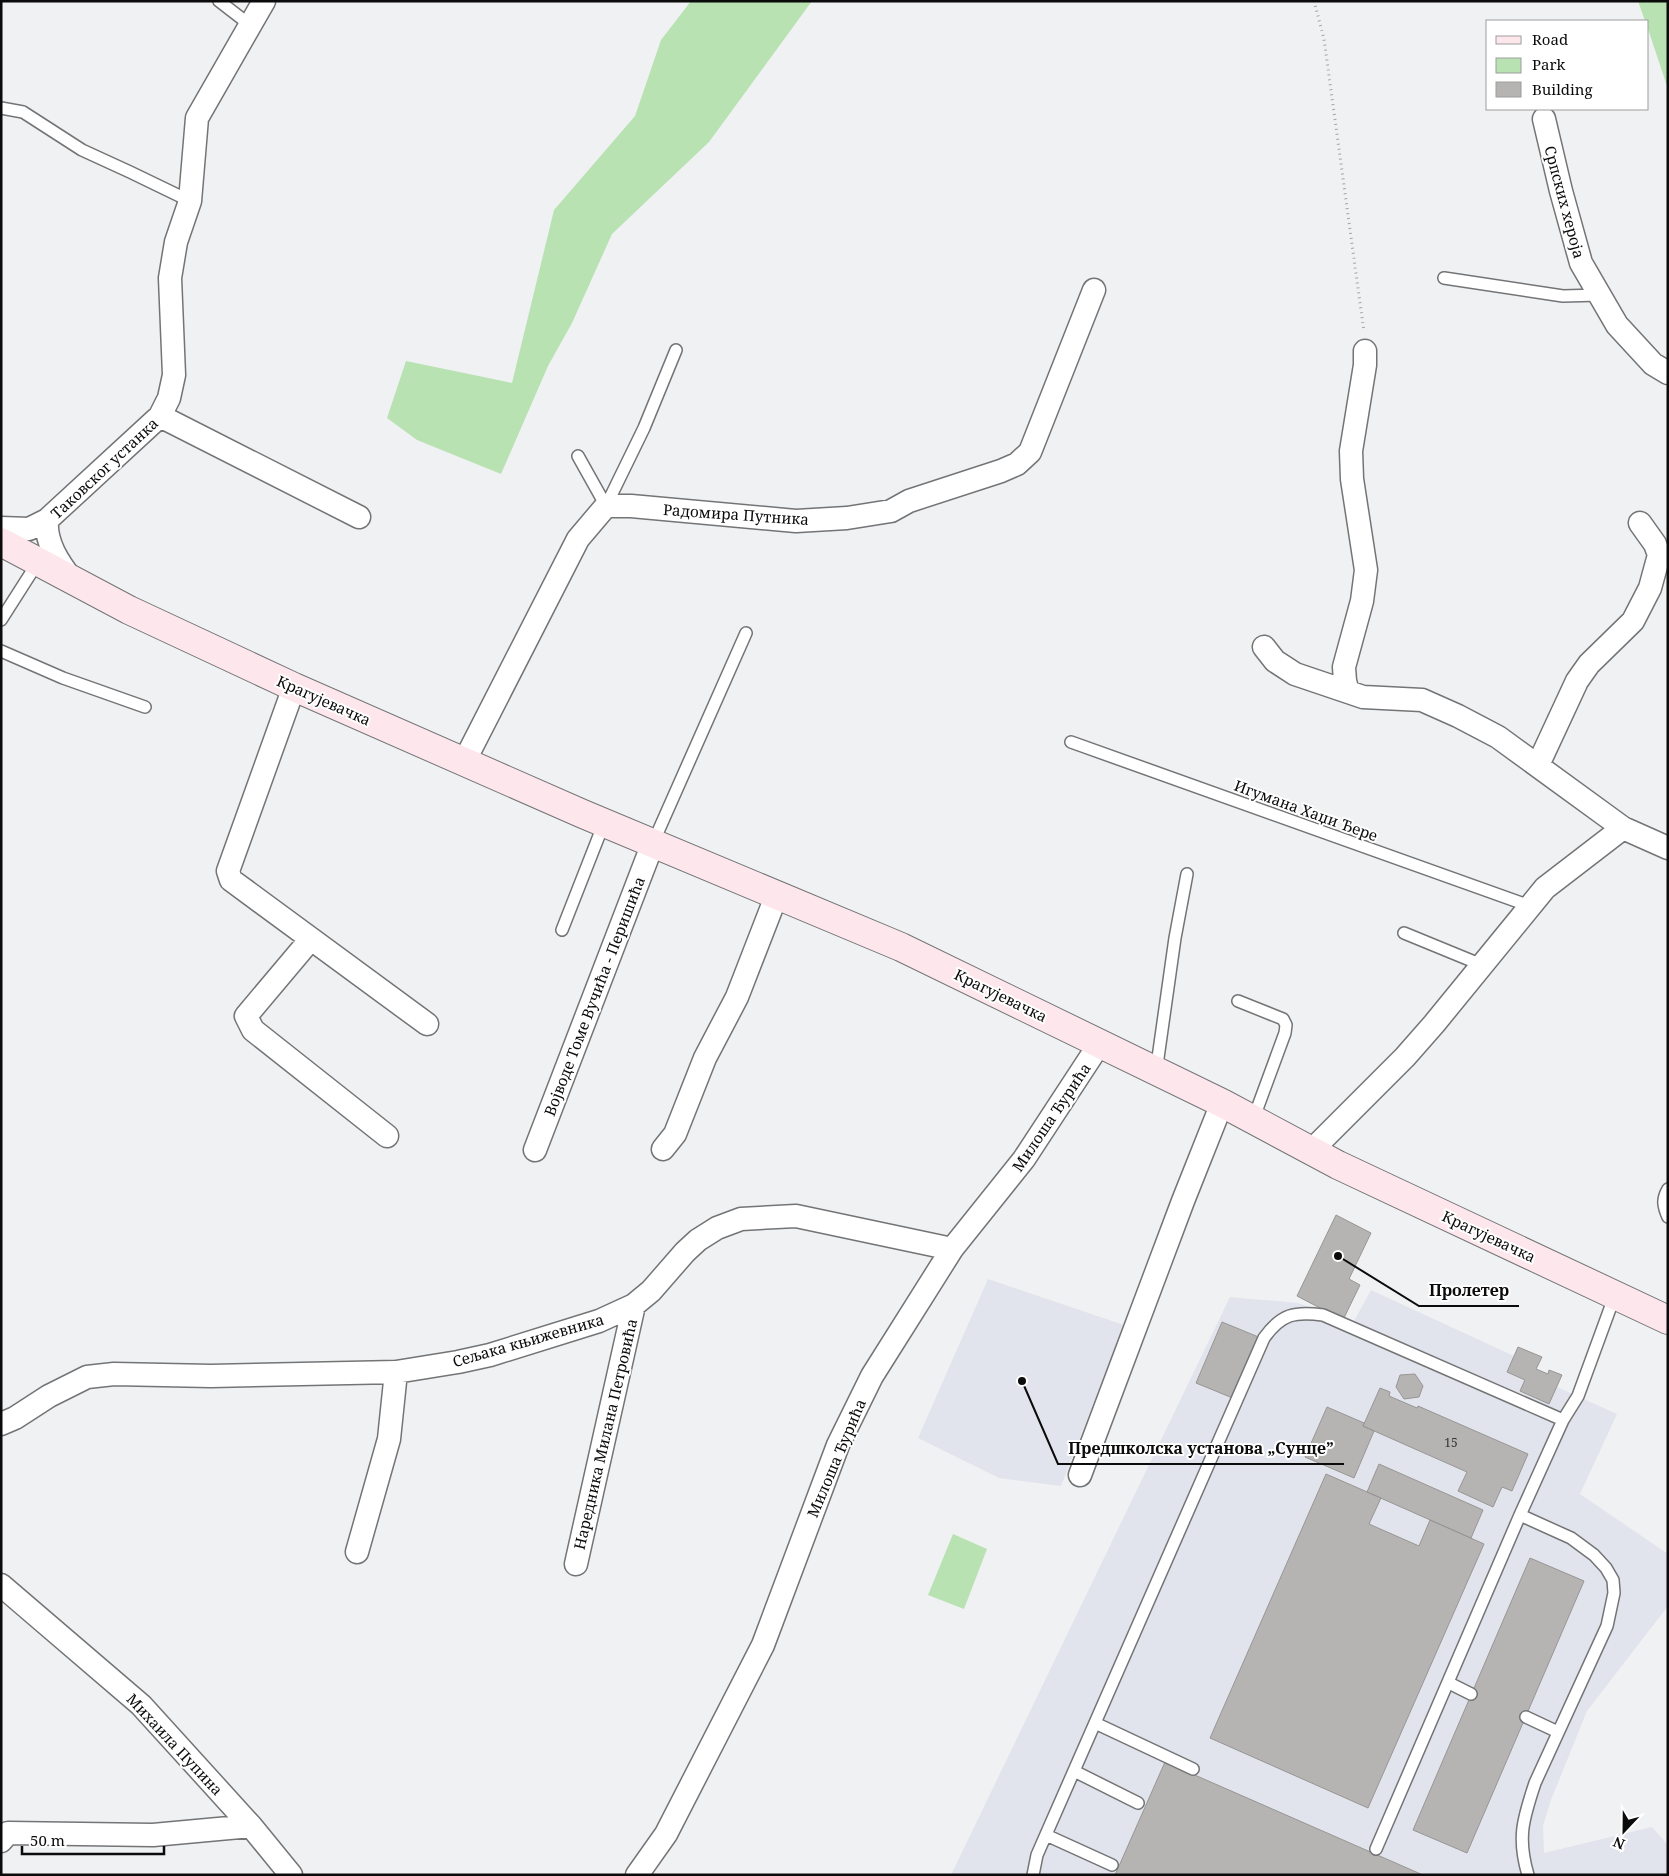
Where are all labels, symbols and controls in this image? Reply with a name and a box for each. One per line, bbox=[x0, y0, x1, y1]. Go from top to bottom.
legend bbox=[1486, 20, 1649, 110]
text: Road bbox=[1532, 29, 1568, 49]
text: Park bbox=[1532, 54, 1566, 74]
text: Building bbox=[1532, 79, 1593, 99]
street label: Српских хероја bbox=[1540, 143, 1590, 261]
street label: Таковског устанка bbox=[46, 413, 162, 523]
street label: Радомира Путника bbox=[662, 499, 810, 529]
street label: Крагујевачка bbox=[274, 670, 374, 730]
street label: Игумана Хаџи Ђере bbox=[1232, 775, 1380, 845]
street label: Војводе Томе Вучића - Перишића bbox=[539, 873, 649, 1119]
street label: Крагујевачка bbox=[951, 964, 1051, 1026]
street label: Милоша Ђурића bbox=[1007, 1059, 1095, 1175]
street label: Крагујевачка bbox=[1439, 1206, 1539, 1266]
callout: Пролетер bbox=[1419, 1275, 1519, 1306]
text: Пролетер bbox=[1429, 1279, 1509, 1301]
street label: Сељака књижевника bbox=[450, 1309, 606, 1371]
street label: Наредника Милана Петровића bbox=[569, 1317, 641, 1551]
street label: Милоша Ђурића bbox=[802, 1396, 870, 1520]
callout: Предшколска установа „Сунце” bbox=[1058, 1433, 1344, 1464]
house number: 15 bbox=[1444, 1434, 1458, 1451]
text: Предшколска установа „Сунце” bbox=[1068, 1437, 1334, 1459]
street label: Михаила Пупина bbox=[123, 1689, 227, 1799]
north arrow bbox=[1599, 1806, 1649, 1856]
scale bar bbox=[22, 1824, 165, 1856]
text: 50 m bbox=[30, 1830, 65, 1850]
text: N bbox=[1610, 1833, 1628, 1854]

